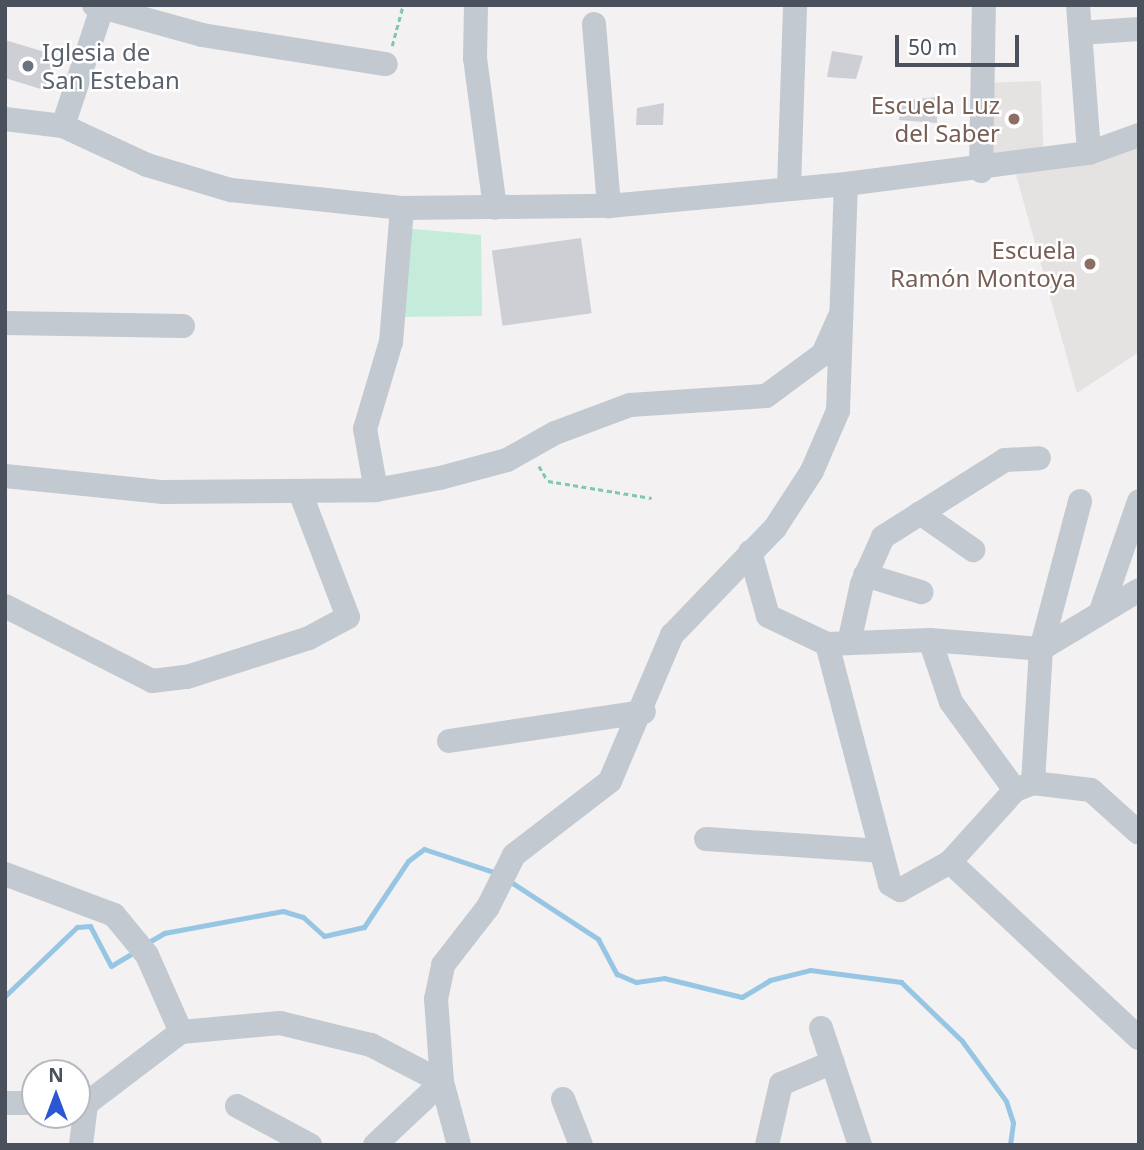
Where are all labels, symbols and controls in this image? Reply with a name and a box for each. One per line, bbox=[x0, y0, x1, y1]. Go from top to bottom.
scale bar bbox=[899, 21, 1023, 65]
text: 50 m bbox=[908, 33, 957, 61]
place label: Iglesia de San Esteban bbox=[42, 38, 180, 94]
marker: Iglesia de San Esteban bbox=[20, 58, 36, 74]
place label: Escuela Luz del Saber bbox=[871, 91, 1000, 147]
marker: Escuela Luz del Saber bbox=[1006, 111, 1022, 127]
place label: Escuela Ramón Montoya bbox=[890, 236, 1076, 292]
marker: Escuela Ramón Montoya bbox=[1082, 256, 1098, 272]
north arrow bbox=[21, 1059, 91, 1129]
text: N bbox=[48, 1062, 64, 1088]

